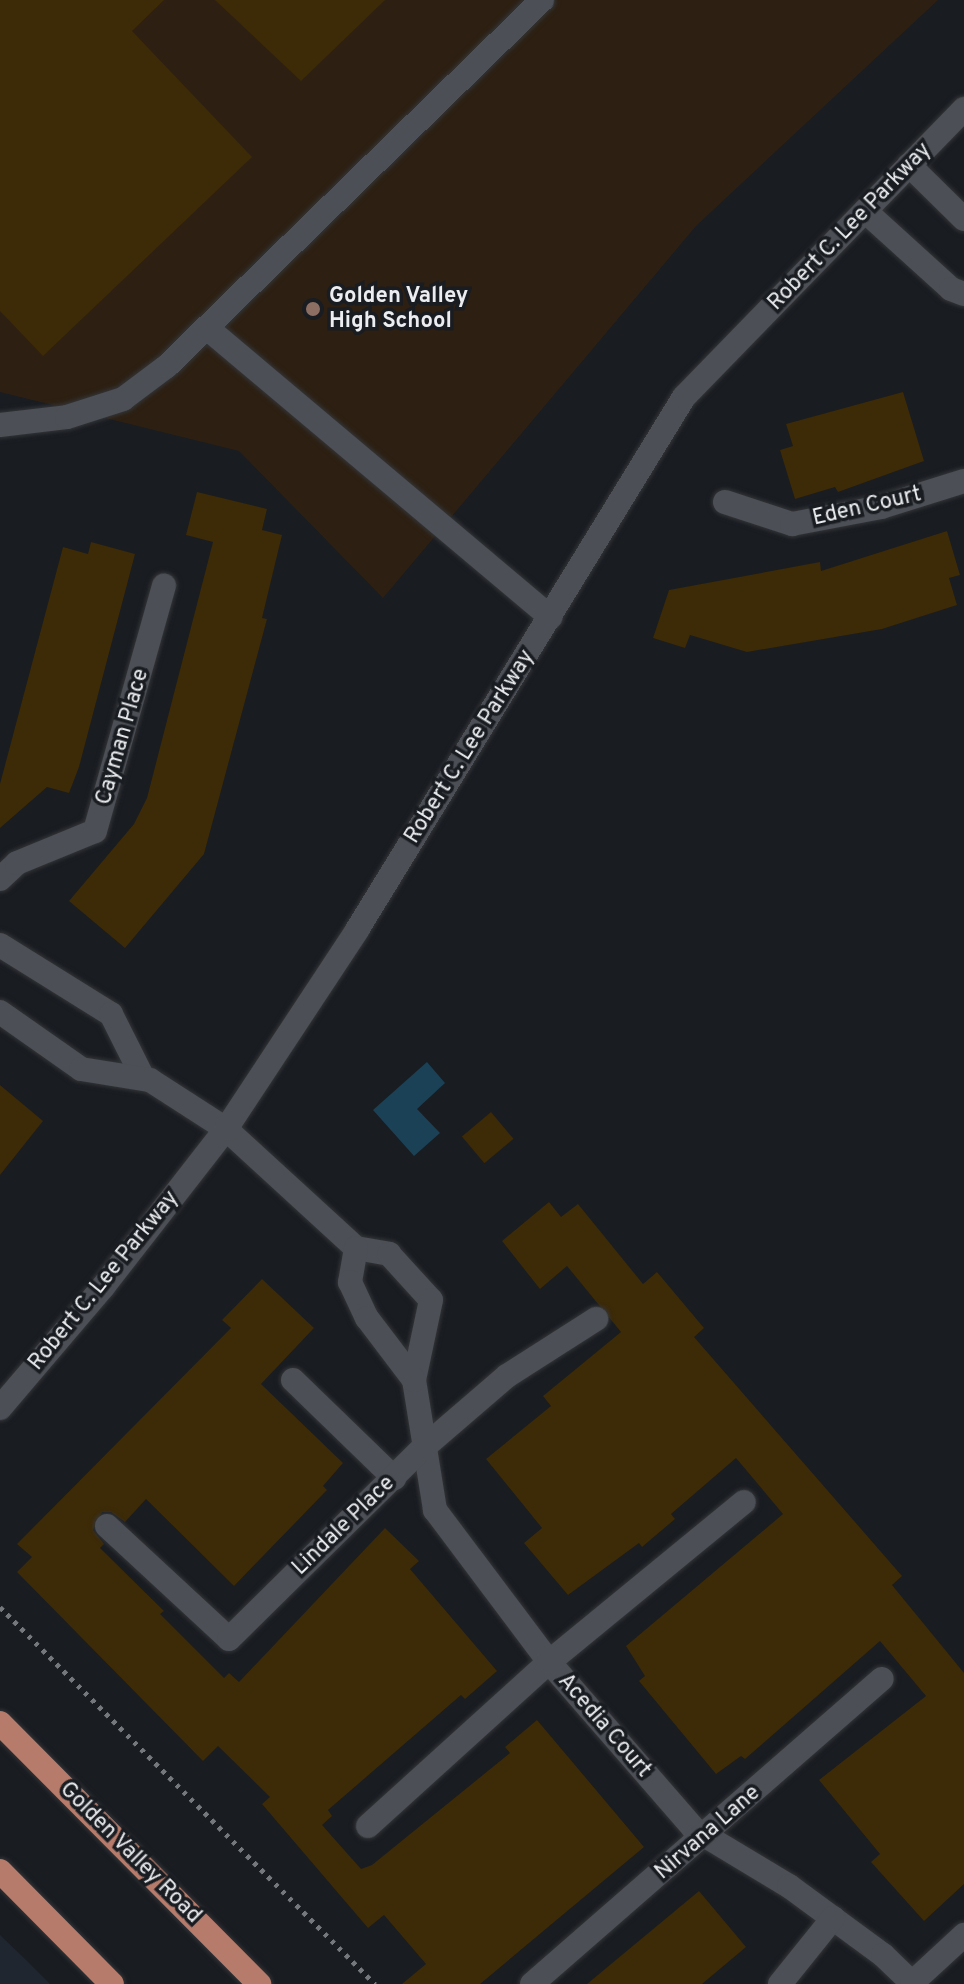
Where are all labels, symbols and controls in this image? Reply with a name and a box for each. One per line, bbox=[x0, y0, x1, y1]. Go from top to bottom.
street label: Robert C. Lee Parkway bbox=[763, 138, 937, 316]
place label: Golden Valley High School bbox=[329, 283, 469, 334]
marker: Golden Valley High School bbox=[304, 300, 322, 318]
street label: Eden Court bbox=[810, 482, 924, 532]
street label: Robert C. Lee Parkway bbox=[400, 645, 540, 849]
street label: Cayman Place bbox=[91, 666, 155, 808]
street label: Robert C. Lee Parkway bbox=[23, 1186, 185, 1376]
street label: Lindale Place bbox=[287, 1471, 401, 1581]
street label: Acedia Court bbox=[552, 1669, 656, 1783]
street label: Golden Valley Road bbox=[53, 1776, 207, 1930]
street label: Nirvana Lane bbox=[650, 1780, 766, 1886]

